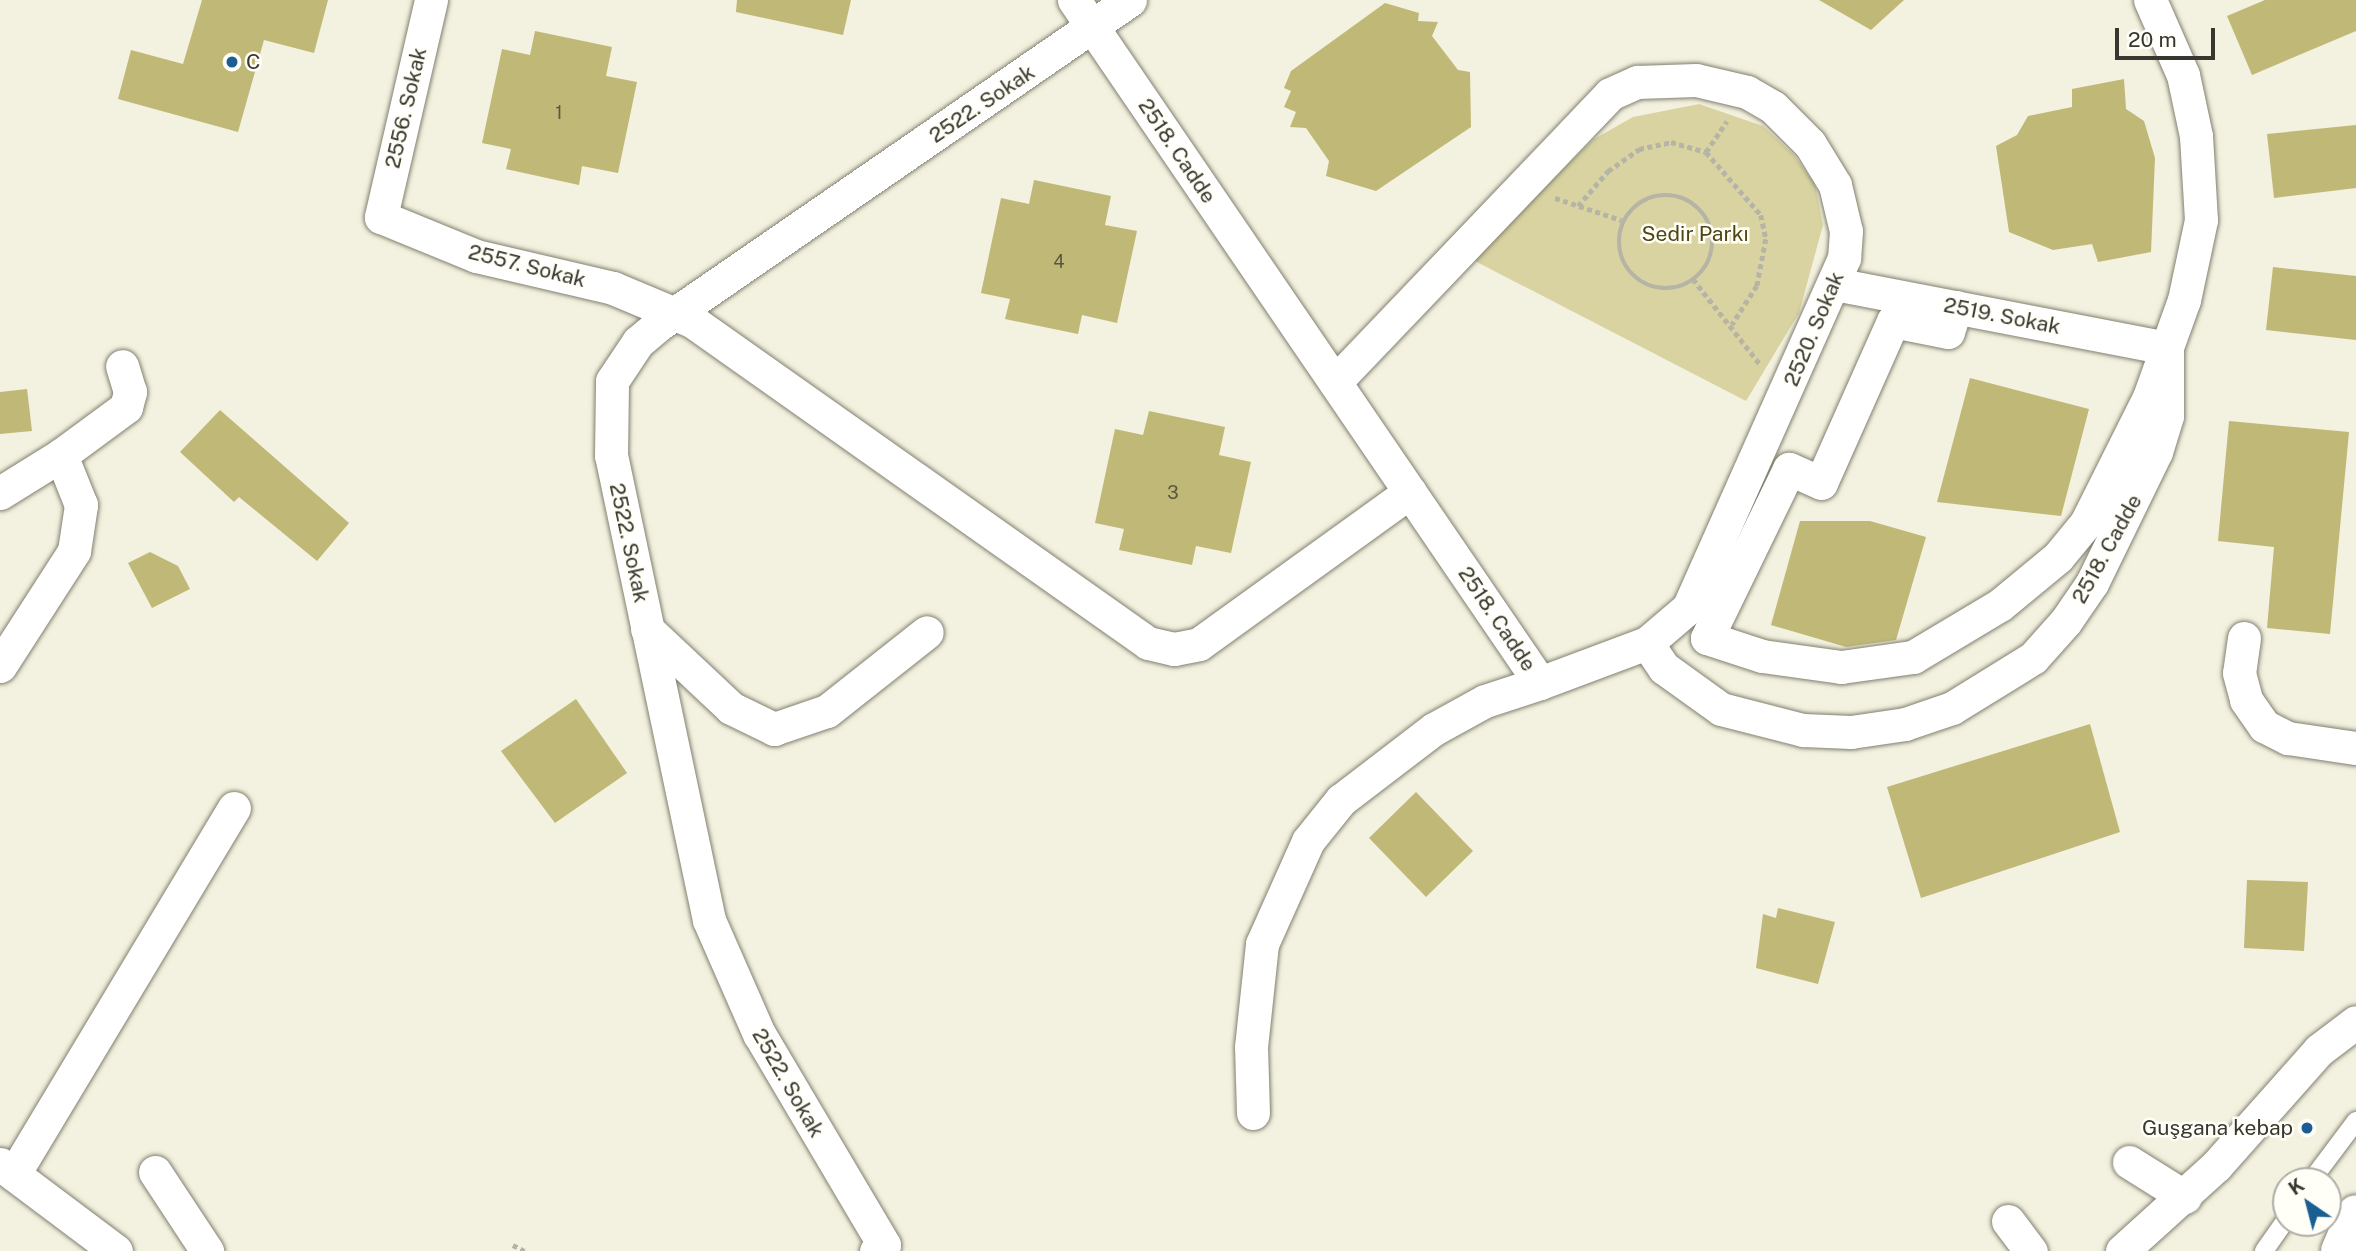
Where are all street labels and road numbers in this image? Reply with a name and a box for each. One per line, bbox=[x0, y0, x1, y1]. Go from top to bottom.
street label: 2556. Sokak bbox=[380, 45, 432, 171]
street label: 2522. Sokak bbox=[925, 60, 1039, 148]
street label: 2518. Cadde bbox=[1133, 94, 1221, 208]
street label: 2557. Sokak bbox=[466, 239, 588, 293]
street label: 2520. Sokak bbox=[1779, 268, 1849, 390]
street label: 2519. Sokak bbox=[1942, 292, 2062, 340]
street label: 2522. Sokak bbox=[604, 481, 654, 605]
street label: 2518. Cadde bbox=[2067, 490, 2147, 608]
street label: 2518. Cadde bbox=[1453, 562, 1541, 676]
street label: 2522. Sokak bbox=[747, 1024, 829, 1142]

